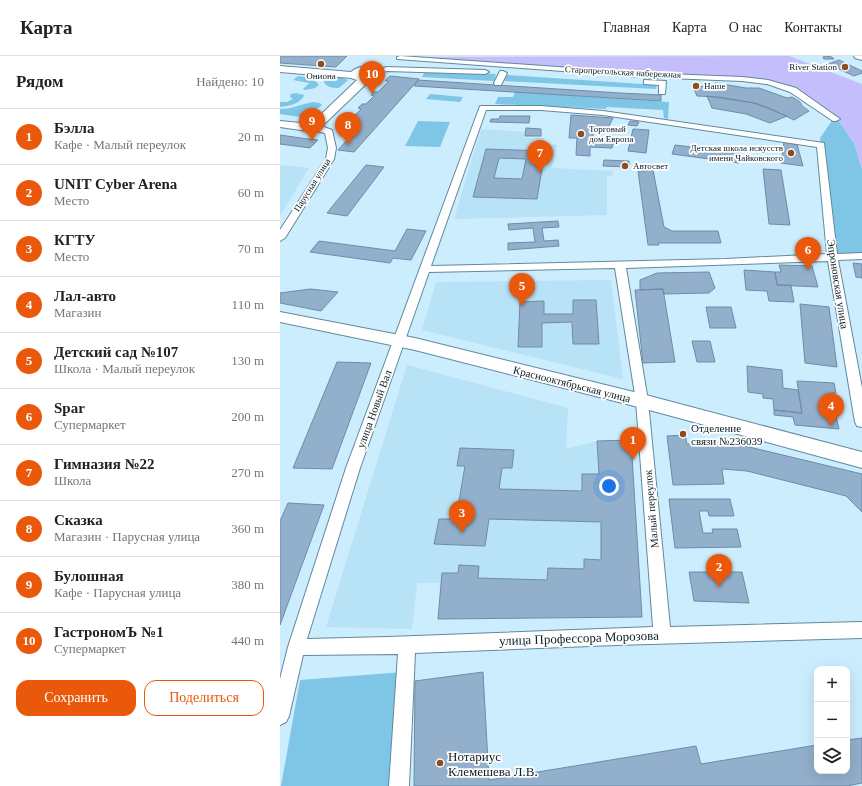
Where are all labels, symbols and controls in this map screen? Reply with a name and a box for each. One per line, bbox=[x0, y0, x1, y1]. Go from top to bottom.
text: Карта bbox=[20, 17, 72, 38]
text: Главная bbox=[603, 20, 650, 35]
text: Карта bbox=[672, 20, 707, 35]
text: О нас bbox=[729, 20, 762, 35]
text: Контакты bbox=[784, 20, 842, 35]
marker: Ониона bbox=[316, 59, 326, 69]
pin: 10 bbox=[359, 61, 385, 94]
place label: River Station bbox=[789, 62, 837, 72]
marker: River Station bbox=[840, 62, 850, 72]
street label: Старопрегольская набережная bbox=[565, 64, 681, 80]
place label: Ониона bbox=[306, 71, 336, 81]
text: Рядом bbox=[16, 72, 64, 91]
text: Найдено: 10 bbox=[196, 74, 264, 89]
marker: Наше bbox=[691, 81, 701, 91]
place label: Наше bbox=[704, 81, 725, 91]
pin: 9 bbox=[299, 108, 325, 141]
pin: 8 bbox=[335, 112, 361, 145]
text: Бэлла bbox=[54, 120, 94, 136]
place label: Торговый дом Европа bbox=[589, 124, 633, 144]
text: 1 bbox=[26, 129, 32, 144]
text: 20 m bbox=[238, 129, 264, 144]
marker: Торговый дом Европа bbox=[576, 129, 586, 139]
text: Кафе · Малый переулок bbox=[54, 137, 186, 152]
pin: 7 bbox=[527, 140, 553, 173]
place label: Детская школа искусств имени Чайковского bbox=[690, 143, 783, 163]
marker: Детская школа искусств имени Чайковского bbox=[786, 148, 796, 158]
street label: Парусная улица bbox=[292, 157, 332, 213]
marker: Автосвет bbox=[620, 161, 630, 171]
place label: Автосвет bbox=[633, 161, 668, 171]
text: UNIT Cyber Arena bbox=[54, 176, 177, 192]
text: 2 bbox=[26, 185, 32, 200]
text: 60 m bbox=[238, 185, 264, 200]
text: Место bbox=[54, 193, 89, 208]
text: КГТУ bbox=[54, 232, 95, 248]
pin: 6 bbox=[795, 237, 821, 270]
street label: Эпроновская улица bbox=[825, 238, 851, 330]
text: 3 bbox=[26, 241, 32, 256]
text: 70 m bbox=[238, 241, 264, 256]
text: Место bbox=[54, 249, 89, 264]
pin: 5 bbox=[509, 273, 535, 306]
text: Лал-авто bbox=[54, 288, 116, 304]
text: 4 bbox=[26, 297, 32, 312]
text: 110 m bbox=[232, 297, 264, 312]
text: Магазин bbox=[54, 305, 101, 320]
text: Детский сад №107 bbox=[54, 344, 178, 360]
text: 5 bbox=[26, 353, 32, 368]
text: 130 m bbox=[231, 353, 264, 368]
text: Школа · Малый переулок bbox=[54, 361, 195, 376]
street label: Краснооктябрьская улица bbox=[512, 364, 632, 404]
street label: улица Новый Вал bbox=[354, 368, 394, 450]
pin: 4 bbox=[818, 393, 844, 426]
text: Spar bbox=[54, 400, 85, 416]
text: 6 bbox=[26, 409, 32, 424]
text: 200 m bbox=[231, 409, 264, 424]
text: Супермаркет bbox=[54, 417, 126, 432]
place label: Отделение связи №236039 bbox=[691, 422, 763, 447]
pin: 1 bbox=[620, 427, 646, 460]
marker: Отделение связи №236039 bbox=[678, 429, 688, 439]
text: Гимназия №22 bbox=[54, 456, 155, 472]
text: 7 bbox=[26, 465, 32, 480]
text: 270 m bbox=[231, 465, 264, 480]
street label: Малый переулок bbox=[642, 469, 660, 549]
text: Школа bbox=[54, 473, 91, 488]
your location bbox=[599, 476, 619, 496]
pin: 3 bbox=[449, 500, 475, 533]
text: Сказка bbox=[54, 512, 103, 528]
text: 8 bbox=[26, 521, 32, 536]
text: 360 m bbox=[231, 521, 264, 536]
text: Магазин · Парусная улица bbox=[54, 529, 200, 544]
pin: 2 bbox=[706, 554, 732, 587]
text: Булошная bbox=[54, 568, 124, 584]
text: 9 bbox=[26, 577, 32, 592]
text: 380 m bbox=[231, 577, 264, 592]
text: Кафе · Парусная улица bbox=[54, 585, 181, 600]
text: ГастрономЪ №1 bbox=[54, 624, 164, 640]
street label: улица Профессора Морозова bbox=[499, 628, 659, 648]
text: 10 bbox=[23, 633, 36, 648]
text: 440 m bbox=[231, 633, 264, 648]
text: Супермаркет bbox=[54, 641, 126, 656]
map controls bbox=[814, 666, 850, 774]
button: + bbox=[814, 666, 850, 702]
button: Сохранить bbox=[16, 680, 136, 716]
button: Поделиться bbox=[144, 680, 264, 716]
button: − bbox=[814, 702, 850, 738]
button: layers bbox=[814, 738, 850, 774]
place label: Нотариус Клемешева Л.В. bbox=[448, 749, 538, 779]
marker: Нотариус Клемешева Л.В. bbox=[435, 758, 445, 768]

